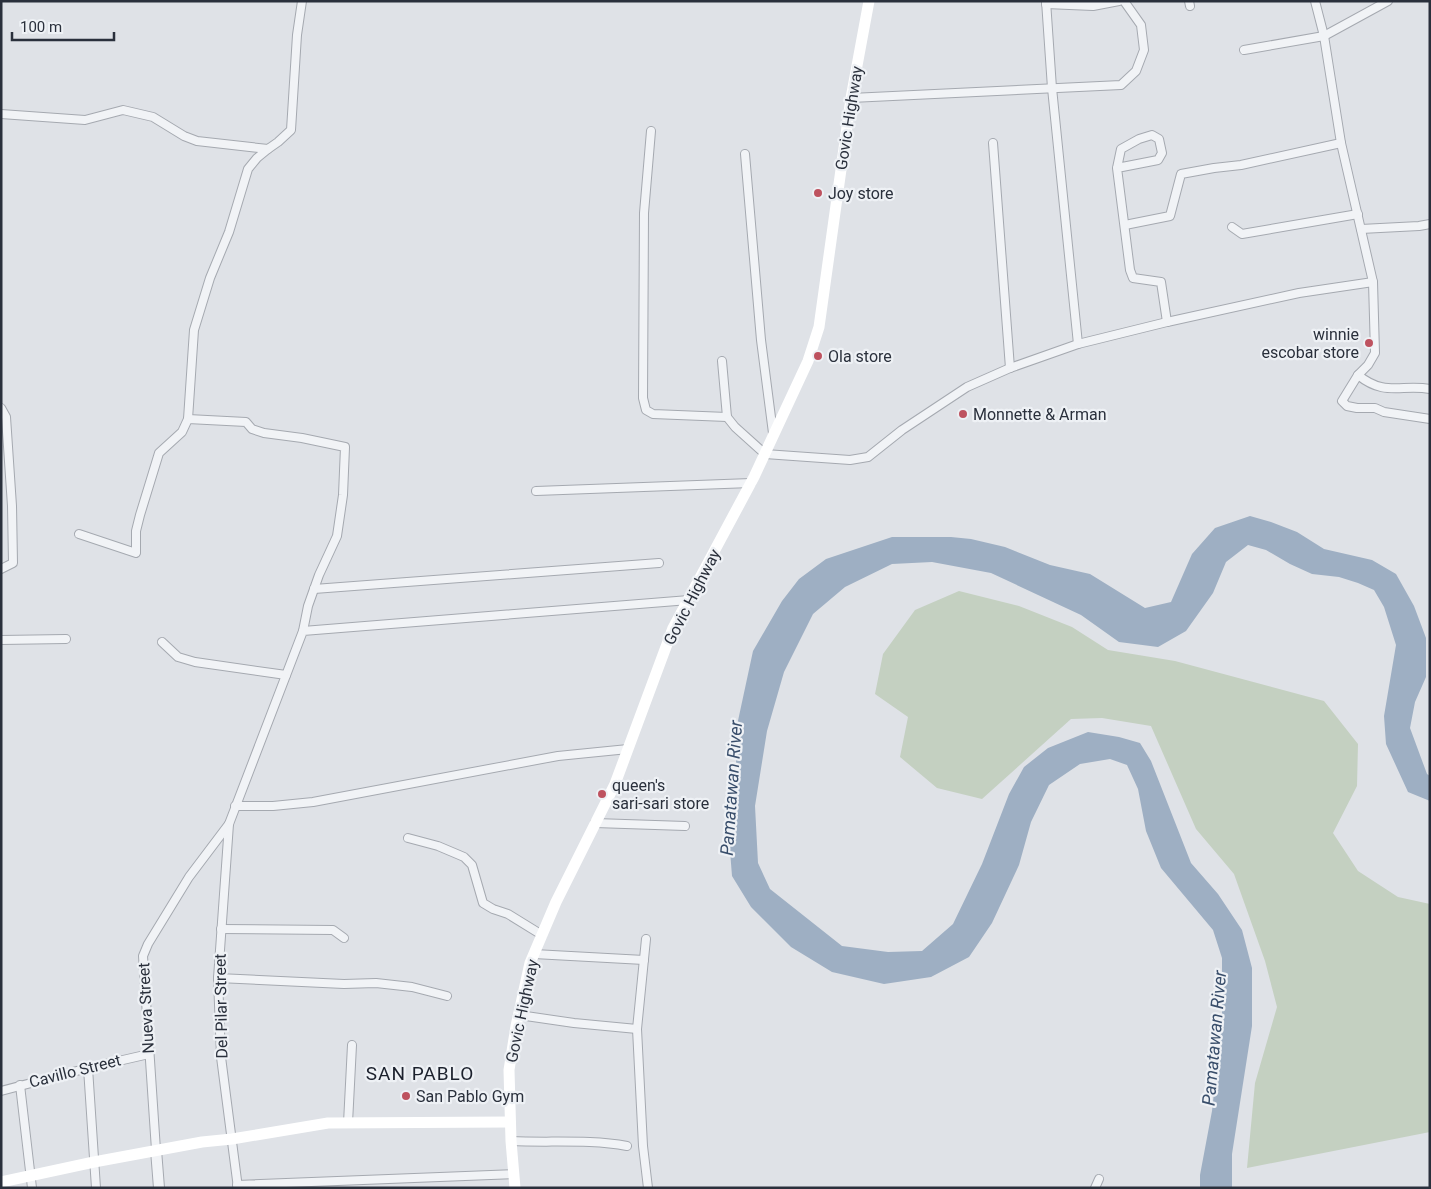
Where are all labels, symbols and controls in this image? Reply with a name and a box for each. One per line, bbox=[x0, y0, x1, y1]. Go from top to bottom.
scale bar bbox=[12, 10, 115, 42]
text: 100 m bbox=[20, 18, 62, 36]
street label: Govic Highway bbox=[831, 64, 867, 171]
place label: Joy store bbox=[828, 184, 894, 203]
marker: Joy store bbox=[812, 187, 824, 199]
place label: winnie escobar store bbox=[1261, 325, 1359, 362]
marker: winnie escobar store bbox=[1363, 337, 1375, 349]
place label: Ola store bbox=[828, 347, 892, 366]
marker: Ola store bbox=[812, 350, 824, 362]
place label: Monnette & Arman bbox=[973, 405, 1107, 424]
marker: Monnette & Arman bbox=[957, 408, 969, 420]
street label: Govic Highway bbox=[660, 545, 725, 648]
water label: Pamatawan River bbox=[716, 719, 746, 856]
place label: queen's sari-sari store bbox=[612, 776, 709, 813]
marker: queen's sari-sari store bbox=[596, 788, 608, 800]
street label: Del Pilar Street bbox=[211, 953, 231, 1059]
street label: Govic Highway bbox=[502, 957, 542, 1064]
street label: Nueva Street bbox=[134, 962, 158, 1054]
water label: Pamatawan River bbox=[1198, 968, 1230, 1106]
street label: Cavillo Street bbox=[27, 1050, 123, 1092]
district label: SAN PABLO bbox=[366, 1062, 474, 1085]
place label: San Pablo Gym bbox=[416, 1087, 524, 1106]
marker: San Pablo Gym bbox=[400, 1090, 412, 1102]

